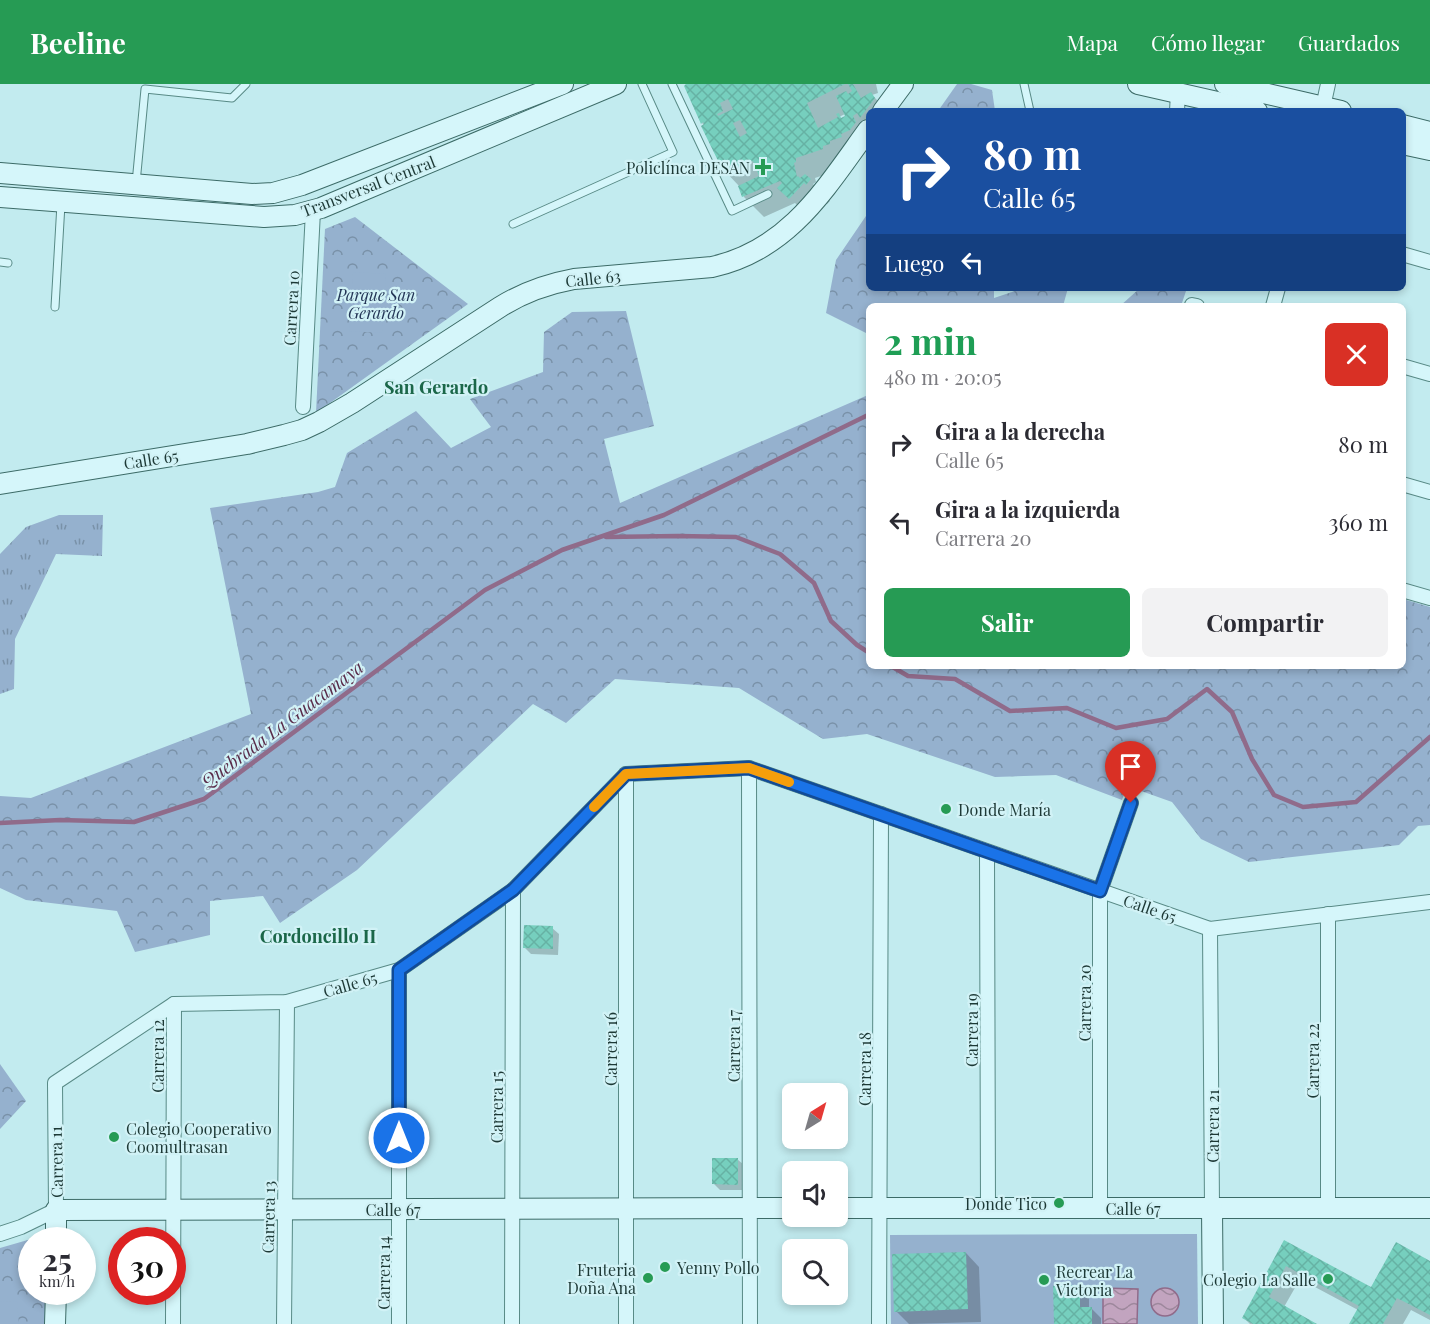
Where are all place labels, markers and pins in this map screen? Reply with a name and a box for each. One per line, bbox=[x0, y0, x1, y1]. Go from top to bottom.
place label: Policlínca DESAN bbox=[626, 157, 750, 178]
marker: Policlínca DESAN bbox=[754, 158, 772, 176]
pin bbox=[1105, 741, 1156, 803]
place label: Donde María bbox=[958, 799, 1051, 820]
marker: Donde María bbox=[939, 802, 953, 816]
place label: Colegio Cooperativo Coomultrasan bbox=[126, 1118, 272, 1157]
marker: Colegio Cooperativo Coomultrasan bbox=[107, 1130, 121, 1144]
place label: Donde Tico bbox=[965, 1193, 1047, 1214]
marker: Donde Tico bbox=[1052, 1196, 1066, 1210]
place label: Yenny Pollo bbox=[676, 1257, 760, 1278]
place label: Fruteria Doña Ana bbox=[567, 1259, 636, 1298]
marker: Yenny Pollo bbox=[658, 1260, 672, 1274]
place label: Recrear La Victoria bbox=[1055, 1261, 1133, 1300]
place label: Colegio La Salle bbox=[1203, 1269, 1316, 1290]
marker: Fruteria Doña Ana bbox=[641, 1271, 655, 1285]
marker: Colegio La Salle bbox=[1321, 1272, 1335, 1286]
marker: Recrear La Victoria bbox=[1037, 1273, 1051, 1287]

